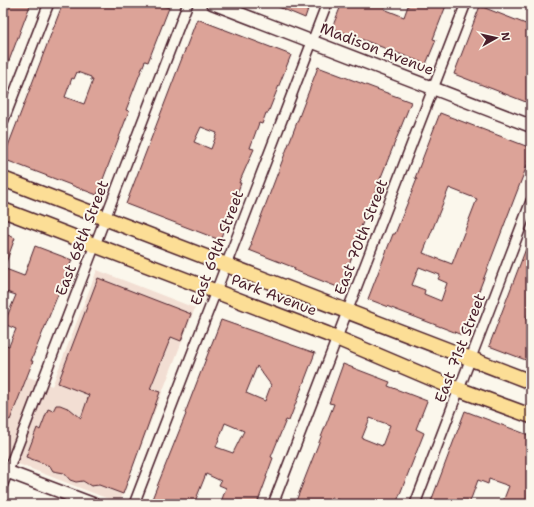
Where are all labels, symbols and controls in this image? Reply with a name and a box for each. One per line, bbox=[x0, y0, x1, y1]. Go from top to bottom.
street label: Madison Avenue bbox=[317, 18, 437, 80]
north arrow bbox=[476, 18, 516, 58]
text: N bbox=[497, 31, 513, 42]
street label: East 70th Street bbox=[330, 176, 392, 298]
street label: East 68th Street bbox=[51, 177, 113, 299]
street label: East 69th Street bbox=[186, 188, 248, 308]
street label: Park Avenue bbox=[228, 270, 320, 320]
street label: East 71st Street bbox=[430, 290, 490, 406]

